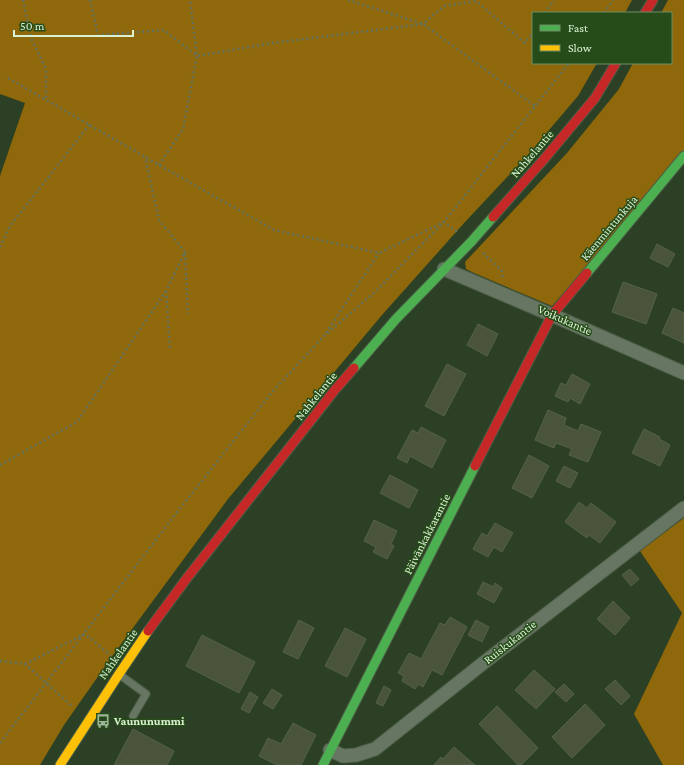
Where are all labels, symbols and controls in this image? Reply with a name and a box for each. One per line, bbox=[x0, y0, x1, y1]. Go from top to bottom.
scale bar bbox=[14, 12, 133, 38]
legend bbox=[532, 12, 672, 64]
text: 50 m bbox=[20, 19, 45, 33]
text: Fast bbox=[568, 21, 589, 35]
text: Slow bbox=[568, 41, 592, 55]
street label: Nahkelantie bbox=[508, 127, 556, 181]
street label: Käenmintunkuja bbox=[578, 192, 641, 263]
street label: Voikukantie bbox=[536, 302, 594, 338]
street label: Nahkelantie bbox=[292, 369, 340, 423]
street label: Päivänkakkarantie bbox=[401, 491, 453, 577]
street label: Ruiskukantie bbox=[481, 617, 539, 667]
street label: Nahkelantie bbox=[96, 626, 140, 682]
bus stop icon: Vaununummi bbox=[95, 713, 111, 729]
place label: Vaununummi bbox=[113, 714, 185, 728]

